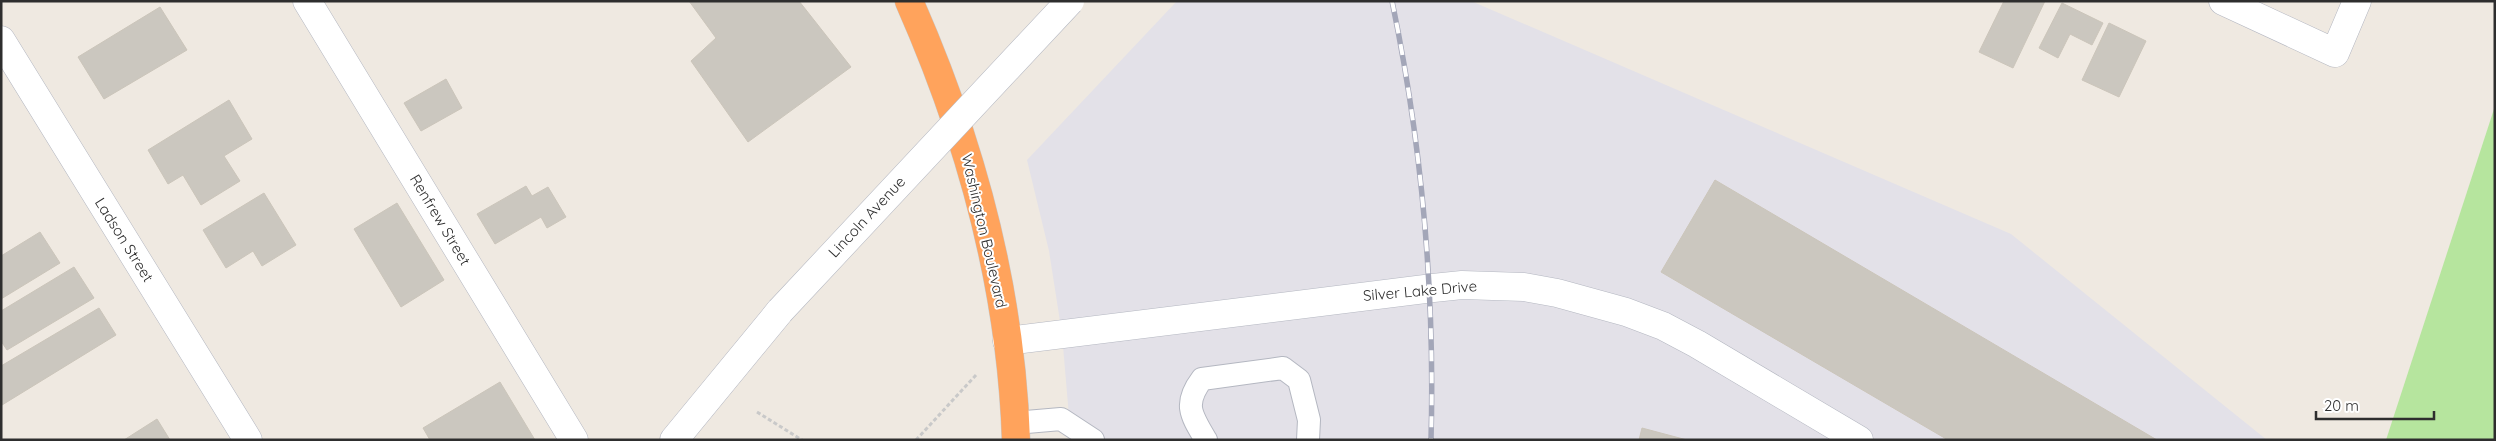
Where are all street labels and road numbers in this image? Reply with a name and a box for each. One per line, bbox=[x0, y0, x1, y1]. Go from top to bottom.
street label: Washington Boulevard bbox=[957, 152, 1011, 310]
street label: Renfrew Street bbox=[406, 171, 475, 269]
street label: Lincoln Avenue bbox=[824, 172, 909, 261]
street label: Ladson Street bbox=[91, 194, 158, 285]
street label: Silver Lake Drive bbox=[1362, 276, 1478, 305]

